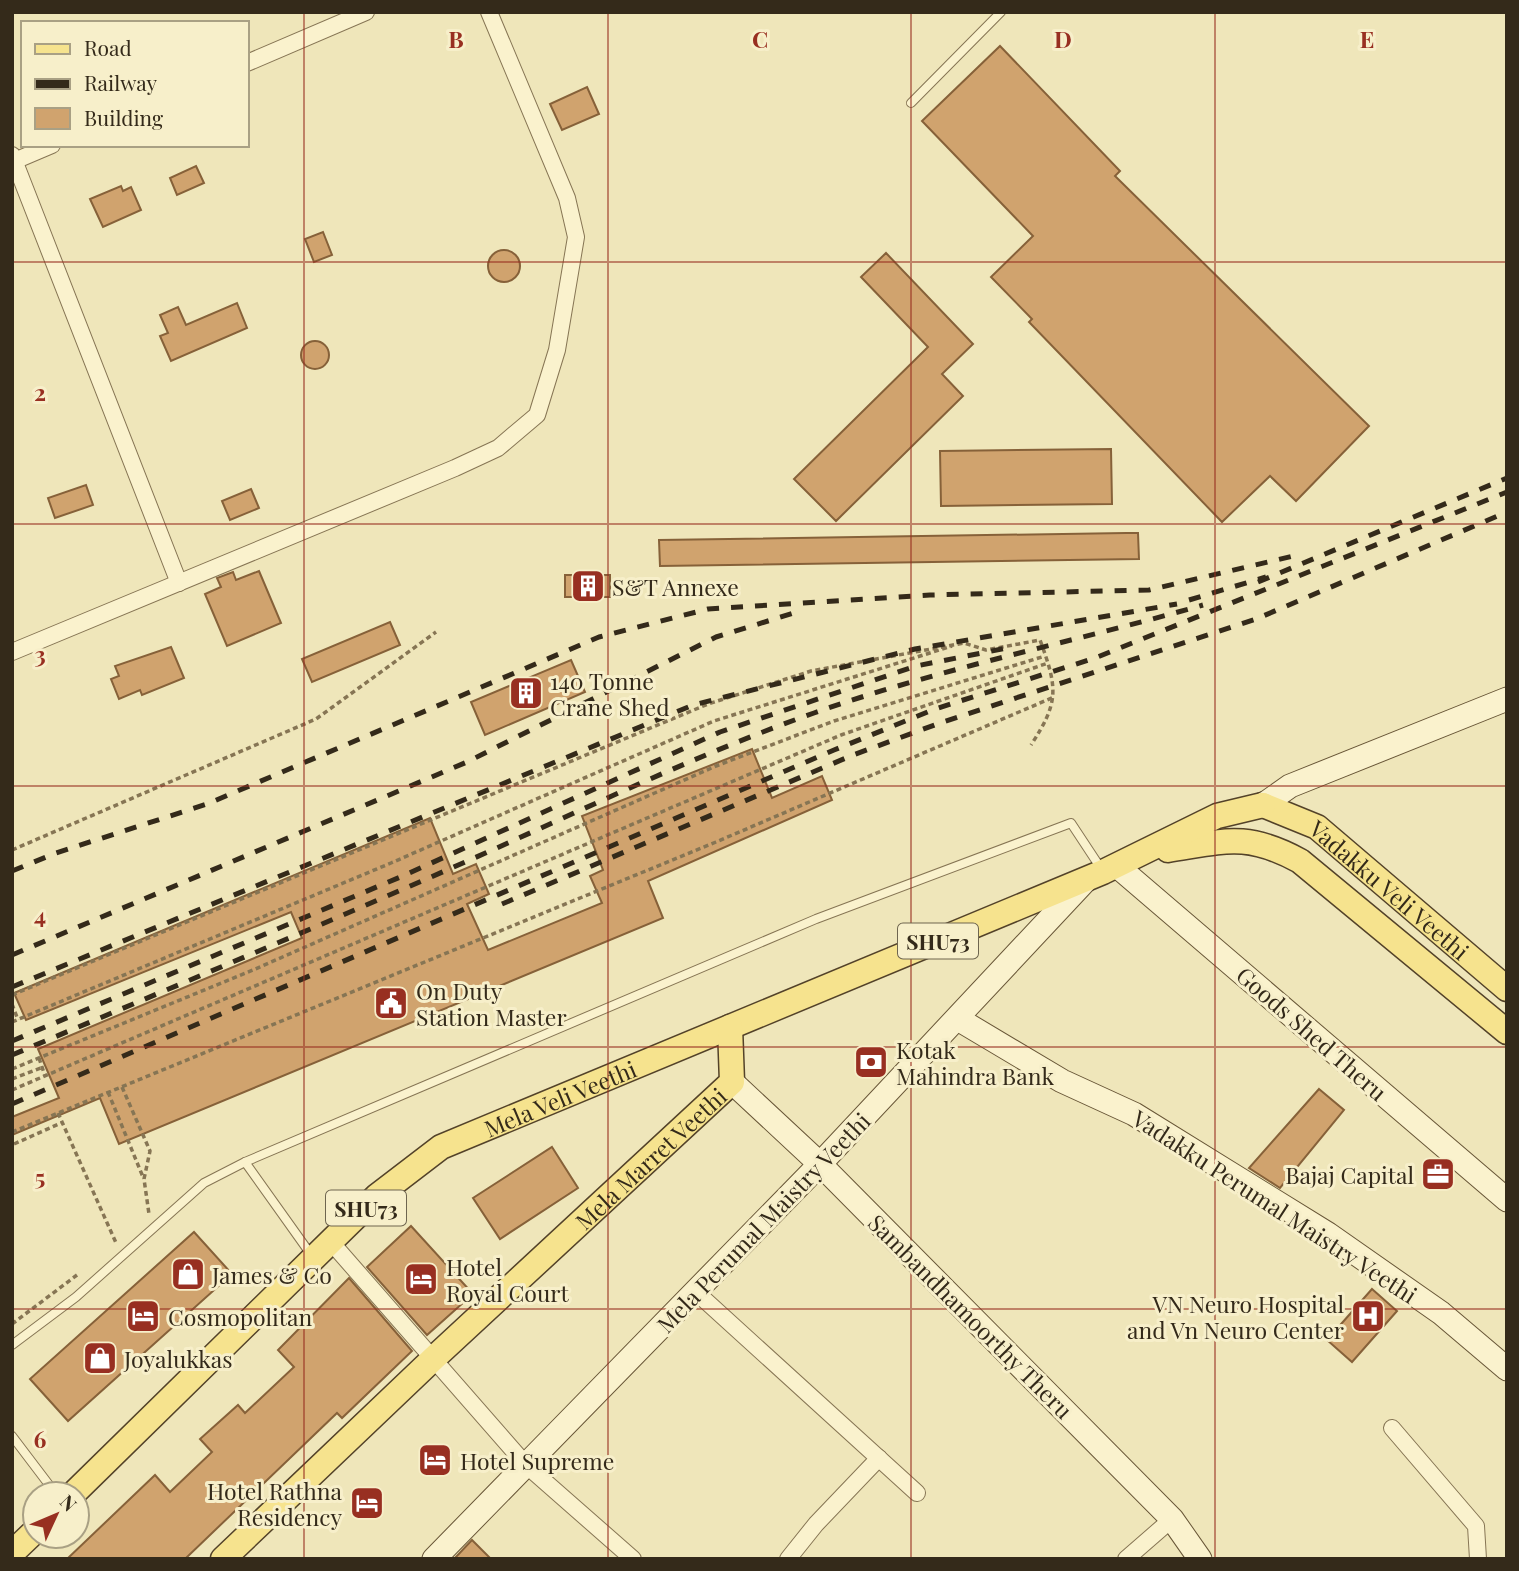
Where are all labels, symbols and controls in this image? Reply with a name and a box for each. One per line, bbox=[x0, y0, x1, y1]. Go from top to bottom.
legend bbox=[21, 21, 248, 147]
text: B bbox=[448, 23, 464, 54]
text: C bbox=[752, 23, 768, 54]
text: D bbox=[1054, 23, 1072, 54]
text: E bbox=[1360, 23, 1374, 54]
text: Road bbox=[84, 33, 132, 61]
text: Railway bbox=[84, 68, 158, 96]
text: Building bbox=[84, 103, 163, 131]
text: 2 bbox=[34, 376, 46, 407]
building icon: S&T Annexe bbox=[569, 567, 607, 605]
place label: S&T Annexe bbox=[612, 571, 739, 602]
text: 3 bbox=[34, 638, 46, 669]
place label: 140 Tonne Crane Shed bbox=[550, 665, 670, 722]
building icon: 140 Tonne Crane Shed bbox=[507, 674, 545, 712]
street label: Vadakku Veli Veethi bbox=[1303, 812, 1476, 966]
text: 4 bbox=[34, 899, 46, 930]
road number: SHU73 bbox=[898, 923, 978, 958]
street label: Goods Shed Theru bbox=[1230, 959, 1394, 1107]
place label: On Duty Station Master bbox=[416, 975, 567, 1032]
public building icon: On Duty Station Master bbox=[372, 984, 410, 1022]
place label: Kotak Mahindra Bank bbox=[896, 1034, 1054, 1091]
bank icon: Kotak Mahindra Bank bbox=[852, 1043, 890, 1081]
street label: Mela Veli Veethi bbox=[479, 1052, 641, 1143]
street label: Mela Marret Veethi bbox=[568, 1080, 733, 1236]
street label: Vadakku Perumal Maistry Veethi bbox=[1126, 1102, 1423, 1310]
street label: Mela Perumal Maistry Veethi bbox=[649, 1105, 877, 1339]
office icon: Bajaj Capital bbox=[1419, 1155, 1457, 1193]
place label: Bajaj Capital bbox=[1285, 1159, 1414, 1190]
text: 5 bbox=[35, 1161, 45, 1192]
road number: SHU73 bbox=[326, 1190, 406, 1226]
street label: Sambandhamoorthy Theru bbox=[862, 1207, 1080, 1425]
place label: Hotel Royal Court bbox=[446, 1251, 570, 1308]
shop icon: James & Co bbox=[169, 1255, 207, 1293]
place label: James & Co bbox=[211, 1259, 332, 1290]
hotel icon: Hotel Royal Court bbox=[402, 1260, 440, 1298]
place label: VN Neuro Hospital and Vn Neuro Center bbox=[1127, 1288, 1344, 1345]
hotel icon: Cosmopolitan bbox=[124, 1297, 162, 1335]
hospital icon: VN Neuro Hospital and Vn Neuro Center bbox=[1349, 1297, 1387, 1335]
place label: Cosmopolitan bbox=[168, 1301, 312, 1332]
shop icon: Joyalukkas bbox=[81, 1339, 119, 1377]
place label: Joyalukkas bbox=[123, 1343, 232, 1374]
text: 6 bbox=[34, 1423, 47, 1454]
hotel icon: Hotel Supreme bbox=[416, 1441, 454, 1479]
place label: Hotel Supreme bbox=[460, 1445, 614, 1476]
place label: Hotel Rathna Residency bbox=[207, 1475, 343, 1532]
north arrow bbox=[21, 1480, 91, 1550]
hotel icon: Hotel Rathna Residency bbox=[348, 1484, 386, 1522]
text: N bbox=[55, 1489, 83, 1517]

